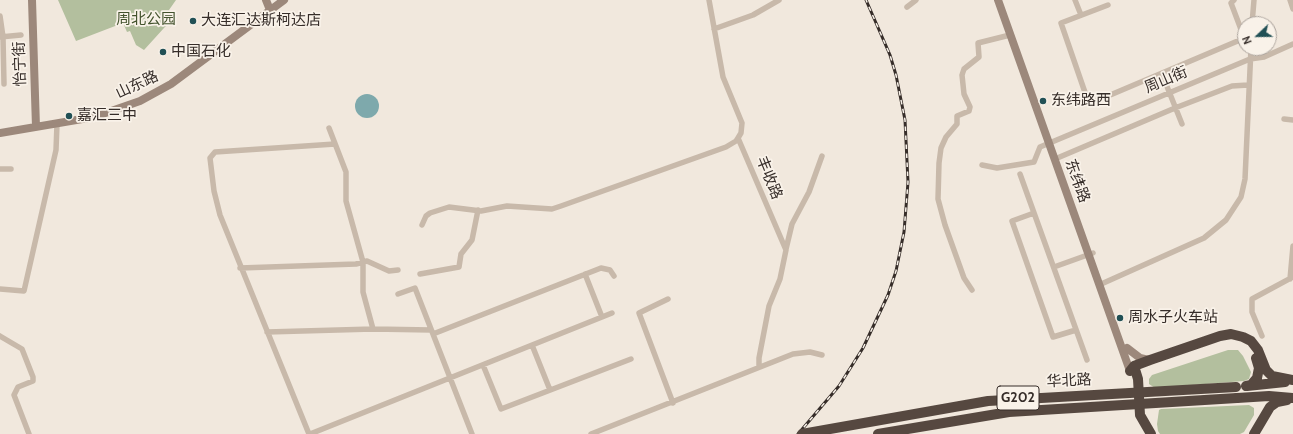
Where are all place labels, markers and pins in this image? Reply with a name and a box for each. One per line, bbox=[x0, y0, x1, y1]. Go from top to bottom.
place label: 大连汇达斯柯达店 bbox=[201, 12, 321, 30]
marker: 大连汇达斯柯达店 bbox=[188, 16, 198, 26]
place label: 中国石化 bbox=[171, 43, 231, 61]
marker: 中国石化 bbox=[158, 47, 168, 57]
place label: 东纬路西 bbox=[1051, 92, 1111, 110]
marker: 东纬路西 bbox=[1038, 96, 1048, 106]
place label: 嘉汇三中 bbox=[77, 107, 137, 125]
marker: 嘉汇三中 bbox=[64, 111, 74, 121]
place label: 周水子火车站 bbox=[1128, 309, 1218, 327]
marker: 周水子火车站 bbox=[1115, 313, 1125, 323]

